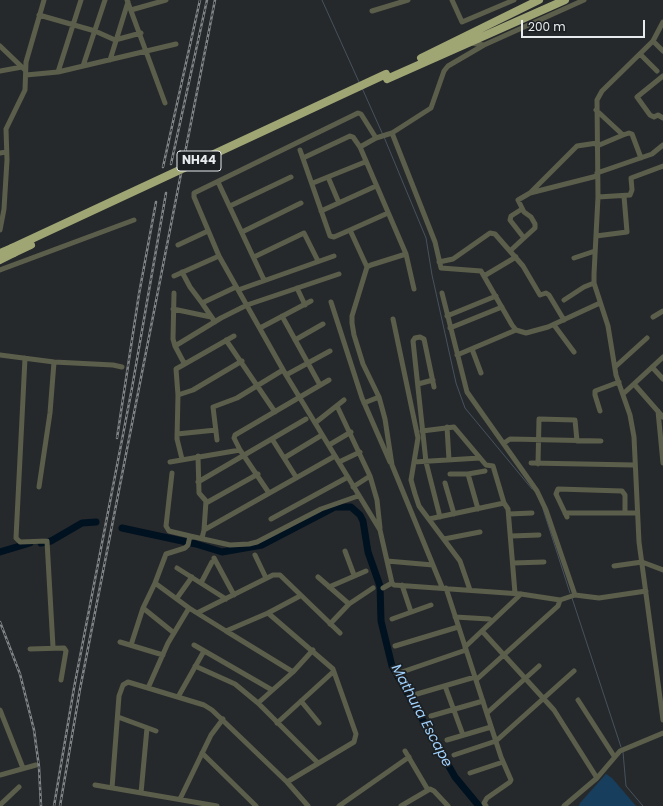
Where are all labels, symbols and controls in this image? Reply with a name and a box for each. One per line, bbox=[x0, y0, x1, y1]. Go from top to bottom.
scale bar bbox=[523, 12, 647, 38]
text: 200 m bbox=[528, 18, 566, 35]
road number: NH44 bbox=[177, 151, 221, 171]
water label: Mathura Escape bbox=[387, 662, 455, 770]

